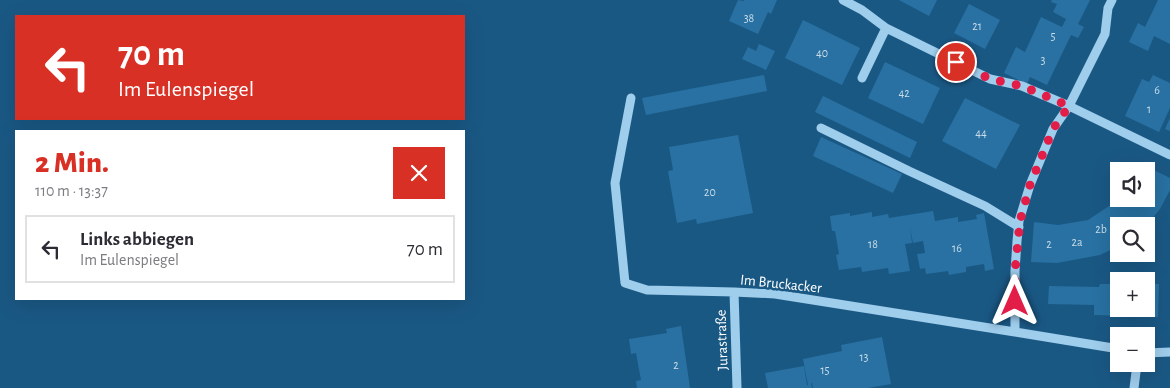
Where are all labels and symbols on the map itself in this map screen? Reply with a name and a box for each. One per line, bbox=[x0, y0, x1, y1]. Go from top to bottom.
house number: 38 bbox=[744, 12, 755, 24]
house number: 21 bbox=[972, 20, 982, 32]
house number: 5 bbox=[1050, 30, 1056, 42]
pin bbox=[935, 41, 977, 83]
house number: 40 bbox=[816, 47, 828, 59]
house number: 3 bbox=[1041, 54, 1046, 66]
house number: 6 bbox=[1154, 84, 1160, 96]
house number: 42 bbox=[898, 87, 910, 99]
house number: 1 bbox=[1147, 103, 1151, 115]
house number: 44 bbox=[975, 127, 987, 139]
house number: 20 bbox=[704, 186, 716, 198]
house number: 2b bbox=[1095, 223, 1107, 235]
house number: 2a bbox=[1071, 236, 1083, 248]
house number: 18 bbox=[868, 238, 878, 250]
house number: 2 bbox=[1046, 238, 1052, 250]
house number: 16 bbox=[952, 242, 962, 254]
street label: Im Bruckacker bbox=[739, 272, 823, 296]
position arrow bbox=[988, 274, 1040, 326]
street label: Jurastraße bbox=[713, 309, 731, 371]
house number: 13 bbox=[859, 351, 869, 363]
house number: 2 bbox=[673, 359, 679, 371]
house number: 15 bbox=[820, 364, 830, 376]

